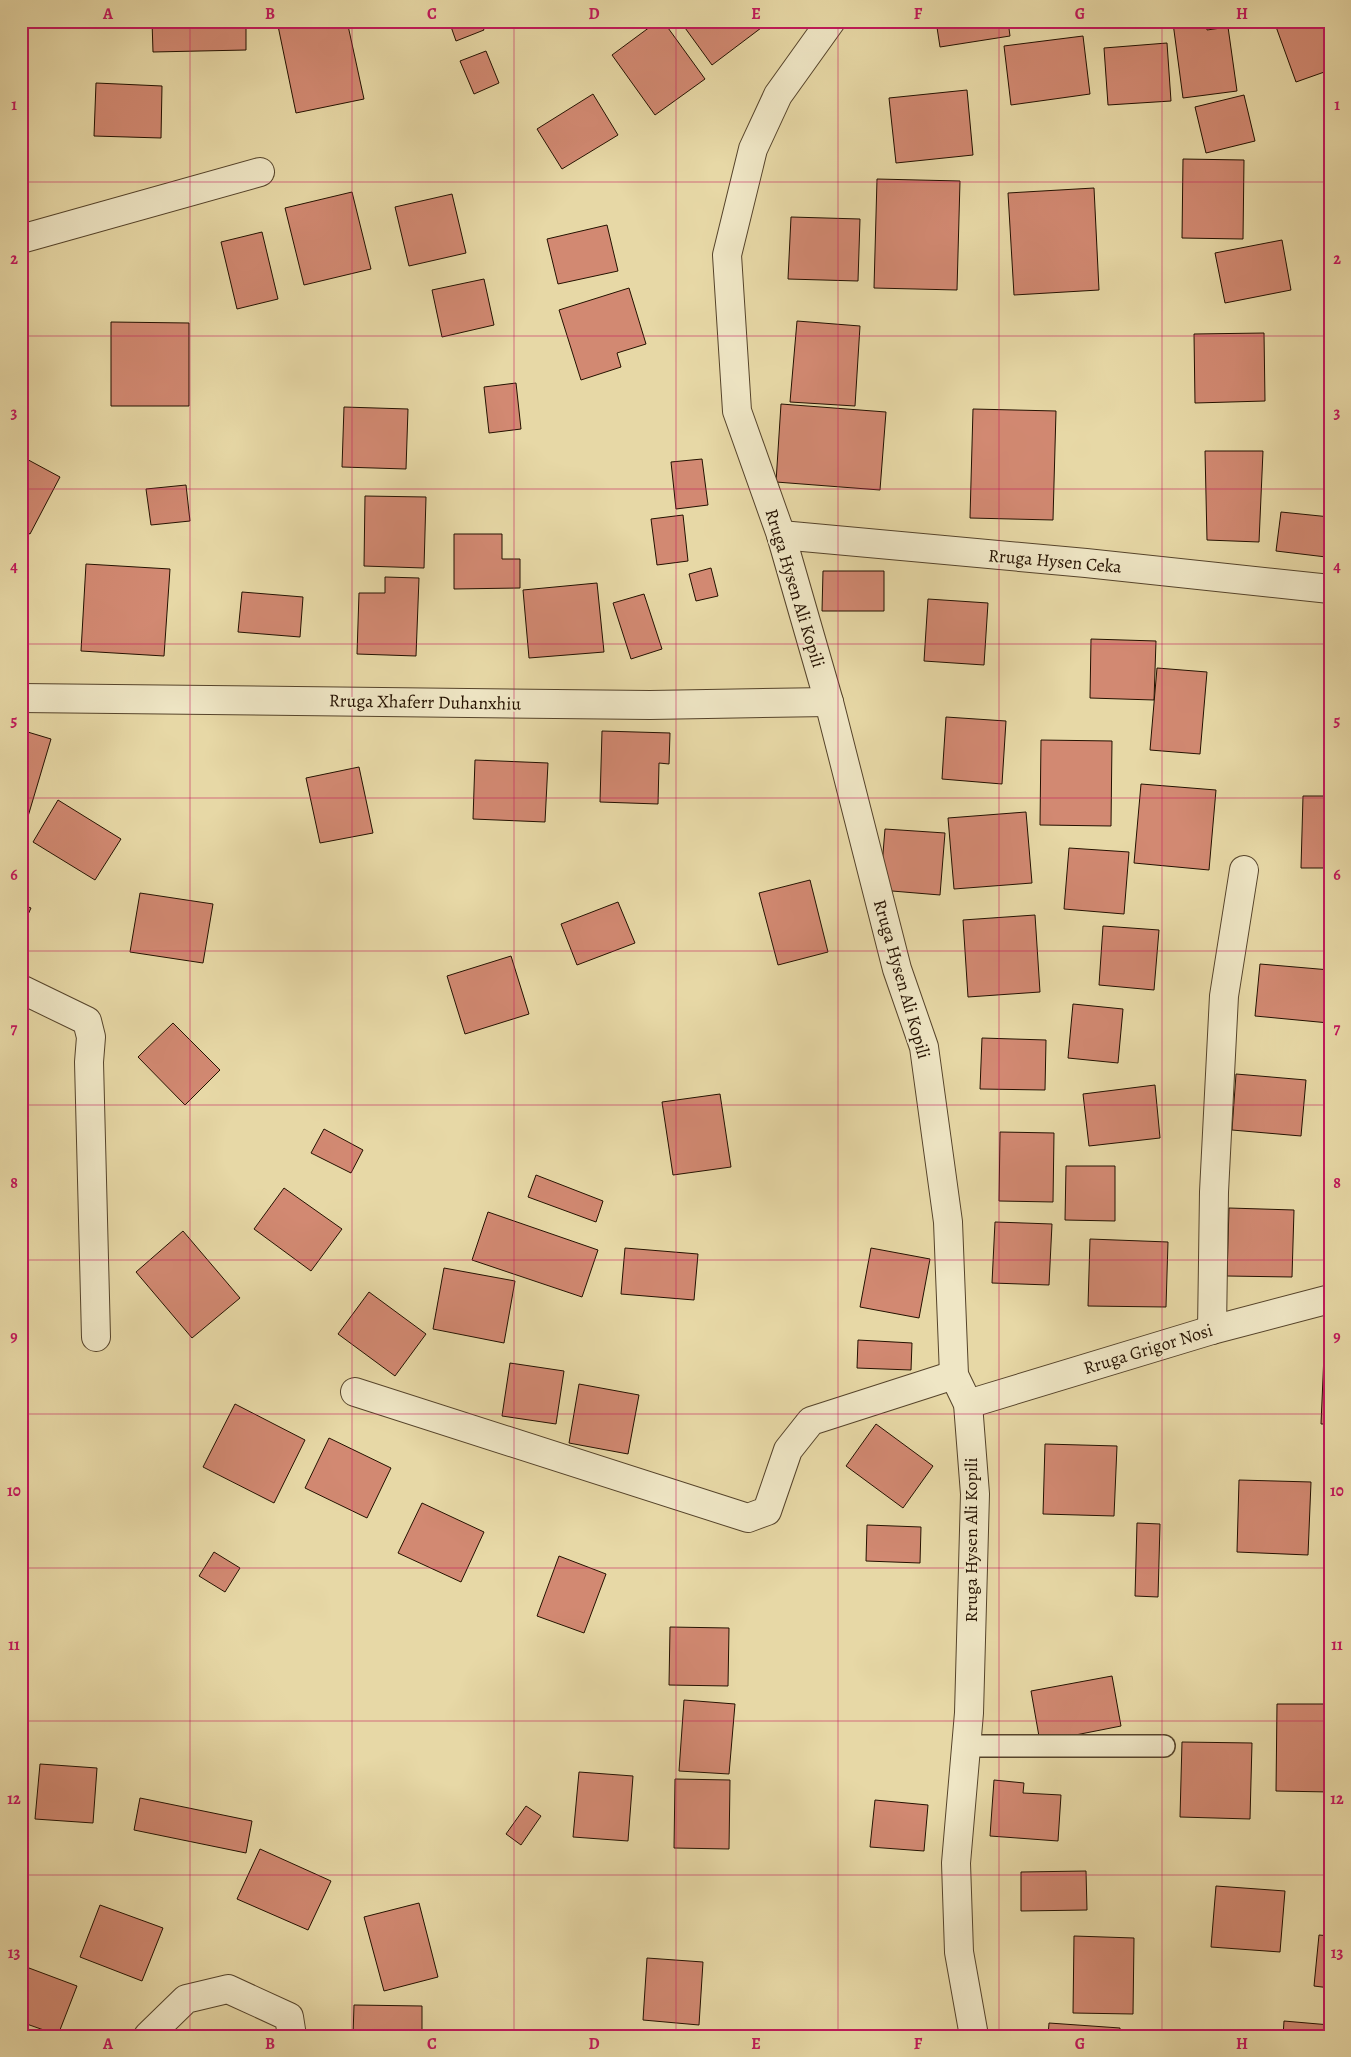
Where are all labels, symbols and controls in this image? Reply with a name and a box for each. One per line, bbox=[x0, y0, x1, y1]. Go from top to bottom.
text: A bbox=[102, 3, 114, 25]
text: B bbox=[265, 3, 275, 25]
text: C bbox=[427, 3, 437, 25]
text: D bbox=[588, 3, 600, 25]
text: E bbox=[751, 3, 761, 25]
text: F bbox=[914, 3, 923, 25]
text: G bbox=[1075, 3, 1085, 25]
text: H bbox=[1236, 3, 1248, 25]
text: 1 bbox=[11, 94, 17, 116]
text: 1 bbox=[1334, 94, 1340, 116]
text: 2 bbox=[10, 248, 18, 270]
text: 2 bbox=[1333, 248, 1341, 270]
text: 3 bbox=[11, 402, 18, 424]
text: 3 bbox=[1334, 402, 1341, 424]
street label: Rruga Hysen Ali Kopili bbox=[759, 506, 831, 670]
street label: Rruga Hysen Ceka bbox=[987, 543, 1123, 579]
text: 4 bbox=[10, 556, 18, 578]
text: 4 bbox=[1333, 556, 1341, 578]
street label: Rruga Xhaferr Duhanxhiu bbox=[329, 688, 522, 716]
text: 5 bbox=[11, 710, 18, 732]
text: 5 bbox=[1334, 710, 1341, 732]
text: 6 bbox=[10, 864, 18, 886]
text: 6 bbox=[1333, 864, 1341, 886]
street label: Rruga Hysen Ali Kopili bbox=[868, 896, 936, 1062]
text: 7 bbox=[11, 1018, 18, 1040]
text: 7 bbox=[1334, 1018, 1341, 1040]
text: 8 bbox=[10, 1172, 18, 1194]
text: 8 bbox=[1333, 1172, 1341, 1194]
street label: Rruga Grigor Nosi bbox=[1080, 1318, 1216, 1380]
text: 9 bbox=[10, 1326, 18, 1348]
text: 9 bbox=[1333, 1326, 1341, 1348]
street label: Rruga Hysen Ali Kopili bbox=[959, 1458, 983, 1622]
text: 10 bbox=[7, 1480, 21, 1502]
text: 10 bbox=[1330, 1480, 1344, 1502]
text: 11 bbox=[8, 1634, 20, 1656]
text: 11 bbox=[1331, 1634, 1343, 1656]
text: 12 bbox=[7, 1788, 21, 1810]
text: 12 bbox=[1330, 1788, 1344, 1810]
text: 13 bbox=[8, 1942, 20, 1964]
text: 13 bbox=[1331, 1942, 1343, 1964]
text: A bbox=[102, 2033, 114, 2055]
text: B bbox=[265, 2033, 275, 2055]
text: C bbox=[427, 2033, 437, 2055]
text: D bbox=[588, 2033, 600, 2055]
text: E bbox=[751, 2033, 761, 2055]
text: F bbox=[914, 2033, 923, 2055]
text: G bbox=[1075, 2033, 1085, 2055]
text: H bbox=[1236, 2033, 1248, 2055]

